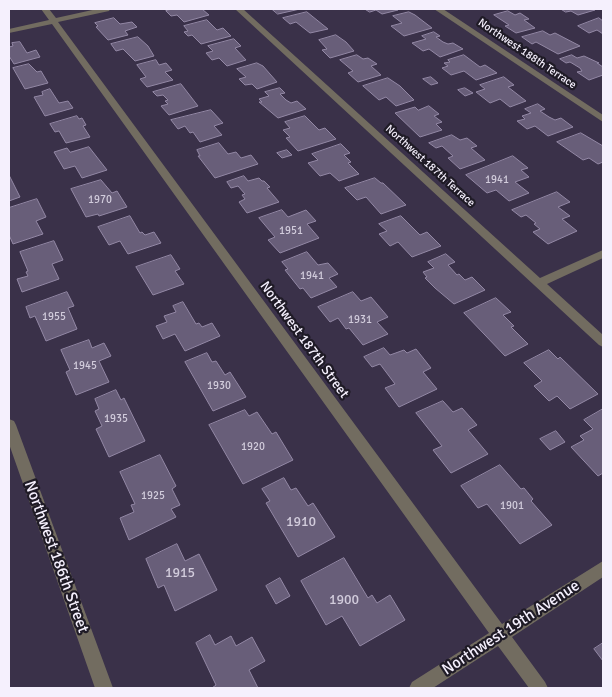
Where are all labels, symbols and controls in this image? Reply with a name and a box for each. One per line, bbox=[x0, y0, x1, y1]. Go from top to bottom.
street label: Northwest 188th Terrace bbox=[475, 16, 579, 92]
street label: Northwest 187th Terrace bbox=[383, 122, 477, 210]
house number: 1941 bbox=[485, 173, 509, 187]
house number: 1970 bbox=[88, 193, 112, 207]
house number: 1951 bbox=[279, 224, 303, 238]
house number: 1941 bbox=[300, 269, 324, 283]
street label: Northwest 187th Street bbox=[256, 278, 352, 402]
house number: 1955 bbox=[42, 310, 66, 324]
house number: 1931 bbox=[348, 313, 372, 327]
house number: 1945 bbox=[73, 359, 97, 373]
house number: 1930 bbox=[207, 379, 231, 393]
house number: 1935 bbox=[104, 412, 128, 426]
house number: 1920 bbox=[241, 440, 265, 454]
street label: Northwest 186th Street bbox=[20, 478, 92, 636]
house number: 1925 bbox=[141, 489, 165, 503]
house number: 1901 bbox=[500, 499, 524, 513]
house number: 1910 bbox=[286, 514, 316, 530]
house number: 1915 bbox=[165, 565, 195, 581]
street label: Northwest 19th Avenue bbox=[439, 576, 583, 680]
house number: 1900 bbox=[329, 592, 359, 608]

